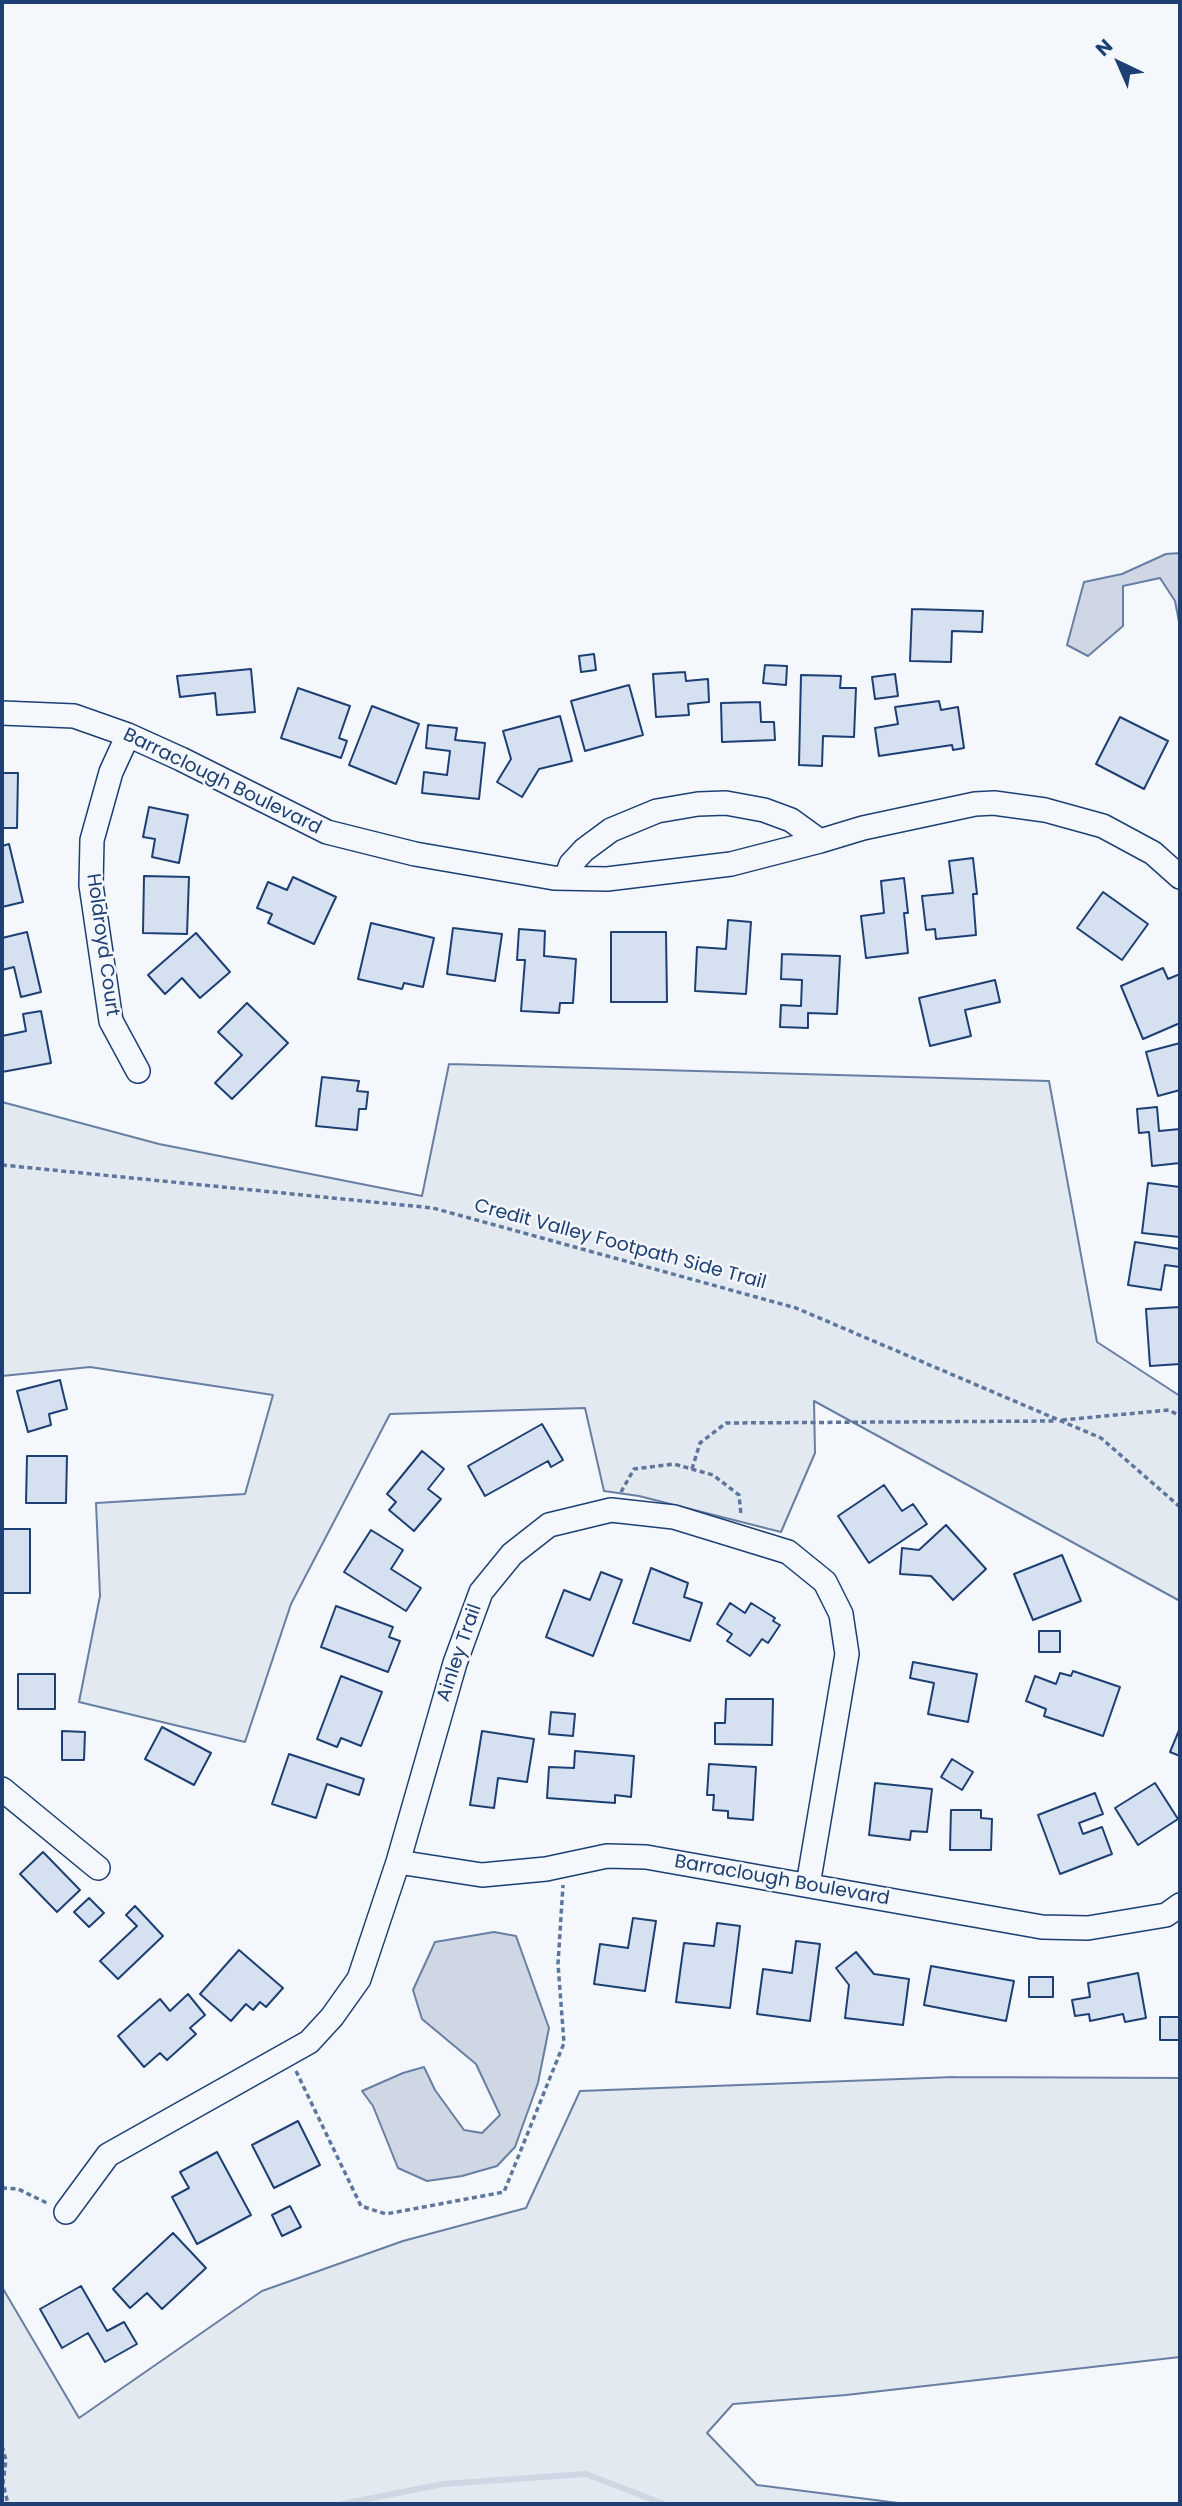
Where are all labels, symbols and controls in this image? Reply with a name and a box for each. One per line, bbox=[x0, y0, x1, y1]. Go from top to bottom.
north arrow bbox=[1084, 28, 1154, 98]
text: N bbox=[1090, 33, 1119, 62]
street label: Barraclough Boulevard bbox=[119, 724, 325, 840]
street label: Holdroyd Court bbox=[81, 872, 123, 1018]
street label: Credit Valley Footpath Side Trail bbox=[472, 1195, 768, 1295]
street label: Ainley Trail bbox=[433, 1601, 487, 1705]
street label: Barraclough Boulevard bbox=[673, 1851, 891, 1911]

